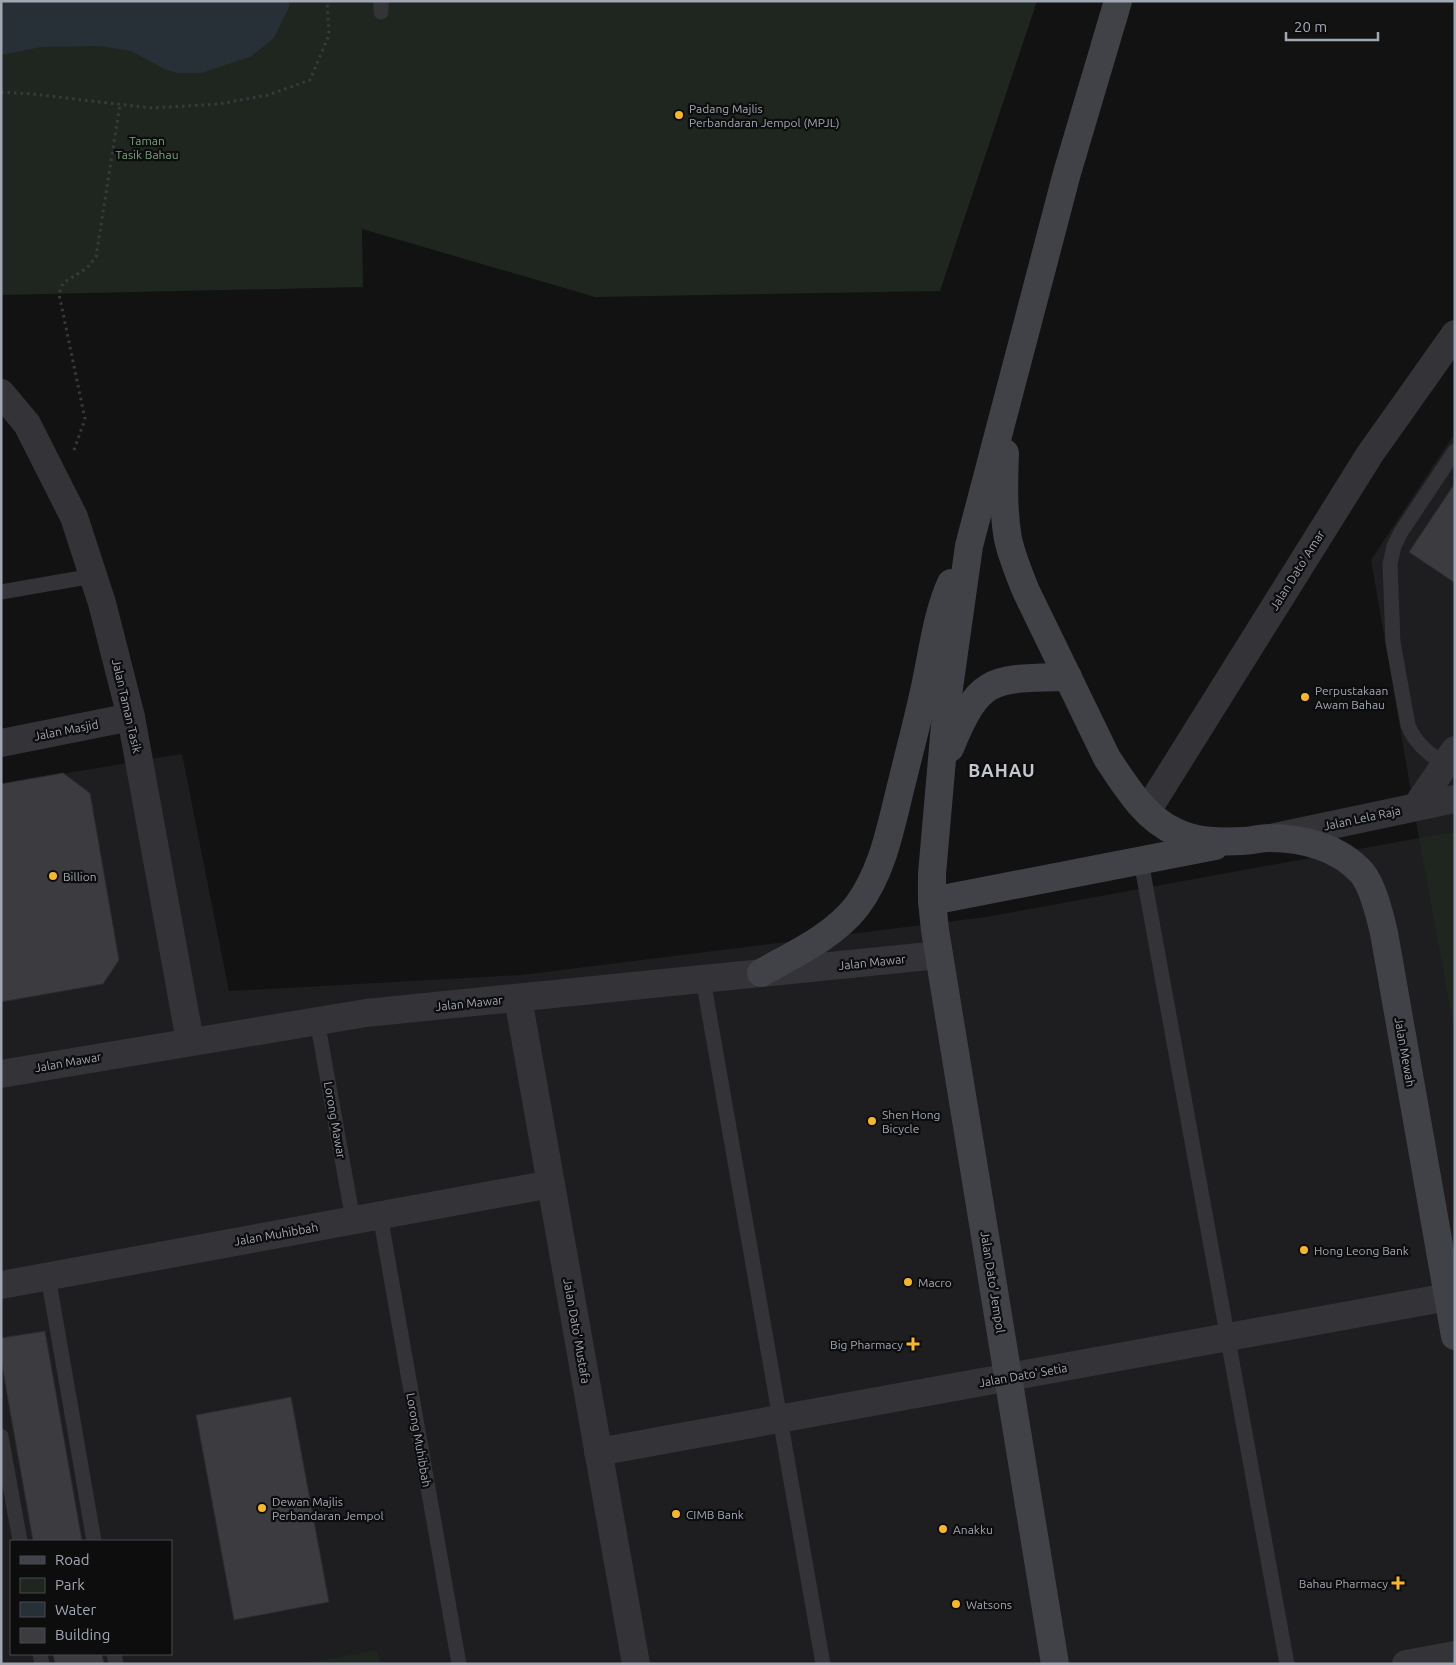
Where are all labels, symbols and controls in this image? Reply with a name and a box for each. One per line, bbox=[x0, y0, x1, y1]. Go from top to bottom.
scale bar bbox=[1286, 10, 1378, 42]
text: 20 m bbox=[1294, 18, 1327, 35]
place label: Padang Majlis Perbandaran Jempol (MPJL) bbox=[689, 102, 840, 130]
marker: Padang Majlis Perbandaran Jempol (MPJL) bbox=[673, 109, 685, 121]
park label: Taman Tasik Bahau bbox=[116, 134, 178, 161]
street label: Jalan Dato' Amar bbox=[1267, 527, 1327, 612]
street label: Jalan Taman Tasik bbox=[110, 658, 144, 754]
place label: Perpustakaan Awam Bahau bbox=[1315, 684, 1388, 711]
marker: Perpustakaan Awam Bahau bbox=[1299, 691, 1311, 703]
street label: Jalan Masjid bbox=[33, 717, 99, 743]
district label: BAHAU bbox=[968, 760, 1036, 780]
street label: Jalan Lela Raja bbox=[1322, 803, 1402, 833]
marker: Billion bbox=[47, 870, 59, 882]
place label: Billion bbox=[63, 870, 97, 883]
street label: Jalan Mawar bbox=[838, 952, 907, 972]
street label: Jalan Mawar bbox=[435, 993, 504, 1013]
street label: Jalan Mewah bbox=[1392, 1016, 1418, 1088]
street label: Jalan Mawar bbox=[34, 1050, 103, 1074]
street label: Lorong Mawar bbox=[322, 1081, 348, 1160]
place label: Shen Hong Bicycle bbox=[882, 1108, 941, 1135]
marker: Shen Hong Bicycle bbox=[866, 1115, 878, 1127]
street label: Jalan Muhibbah bbox=[233, 1220, 319, 1248]
street label: Jalan Dato' Jempol bbox=[979, 1230, 1007, 1334]
marker: Hong Leong Bank bbox=[1298, 1244, 1310, 1256]
place label: Hong Leong Bank bbox=[1314, 1244, 1409, 1257]
marker: Macro bbox=[902, 1276, 914, 1288]
place label: Macro bbox=[918, 1276, 952, 1289]
street label: Jalan Dato' Mustafa bbox=[561, 1277, 593, 1385]
place label: Big Pharmacy bbox=[830, 1338, 903, 1351]
marker: Big Pharmacy bbox=[907, 1338, 919, 1350]
street label: Jalan Dato' Setia bbox=[978, 1361, 1068, 1389]
street label: Lorong Muhibbah bbox=[404, 1392, 434, 1488]
place label: Dewan Majlis Perbandaran Jempol bbox=[272, 1495, 384, 1522]
marker: Dewan Majlis Perbandaran Jempol bbox=[256, 1502, 268, 1514]
marker: CIMB Bank bbox=[670, 1508, 682, 1520]
place label: CIMB Bank bbox=[686, 1508, 744, 1521]
marker: Anakku bbox=[937, 1523, 949, 1535]
place label: Anakku bbox=[953, 1523, 993, 1536]
legend bbox=[10, 1540, 172, 1655]
text: Road bbox=[55, 1551, 90, 1568]
text: Park bbox=[55, 1576, 85, 1593]
place label: Bahau Pharmacy bbox=[1299, 1577, 1388, 1590]
marker: Bahau Pharmacy bbox=[1392, 1577, 1404, 1589]
marker: Watsons bbox=[950, 1598, 962, 1610]
place label: Watsons bbox=[966, 1598, 1012, 1611]
text: Water bbox=[55, 1601, 96, 1618]
text: Building bbox=[55, 1626, 110, 1643]

